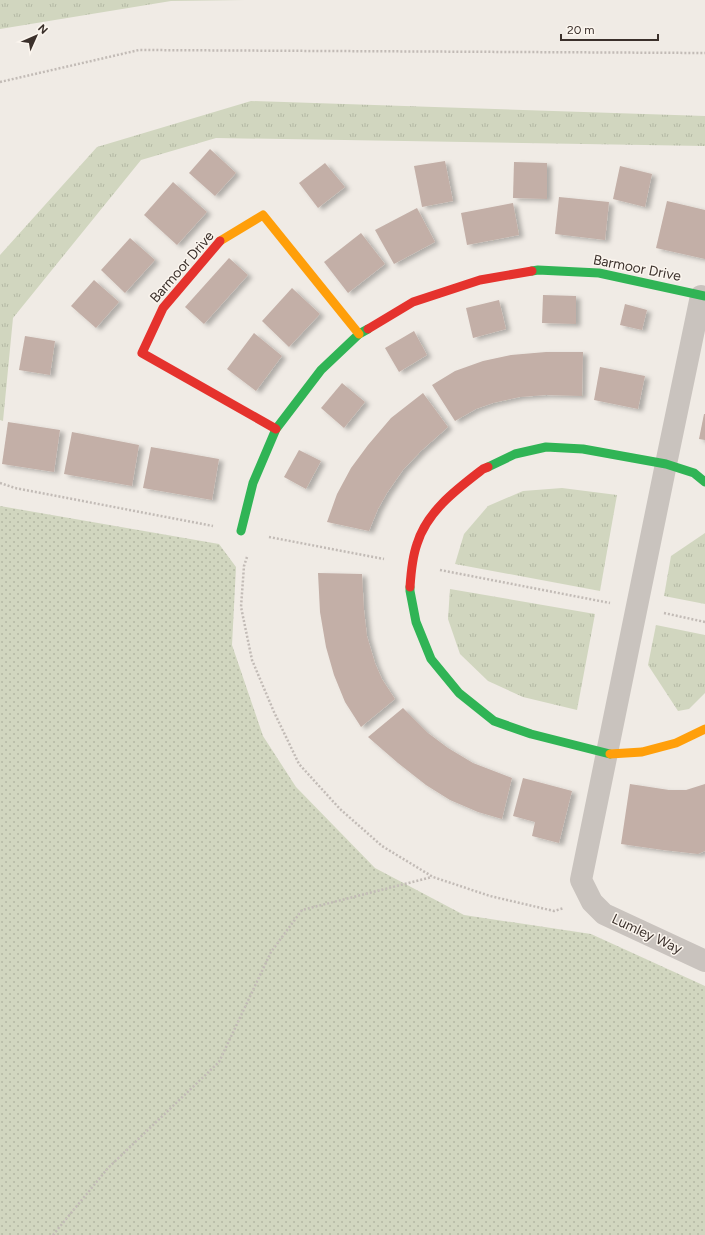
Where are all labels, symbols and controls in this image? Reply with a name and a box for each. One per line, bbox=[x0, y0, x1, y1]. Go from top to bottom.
north arrow bbox=[16, 16, 56, 56]
scale bar bbox=[561, 16, 658, 42]
text: N bbox=[35, 22, 50, 37]
text: 20 m bbox=[567, 23, 595, 37]
street label: Barmoor Drive bbox=[146, 228, 218, 306]
street label: Barmoor Drive bbox=[592, 251, 683, 285]
street label: Lumley Way bbox=[609, 910, 685, 958]

